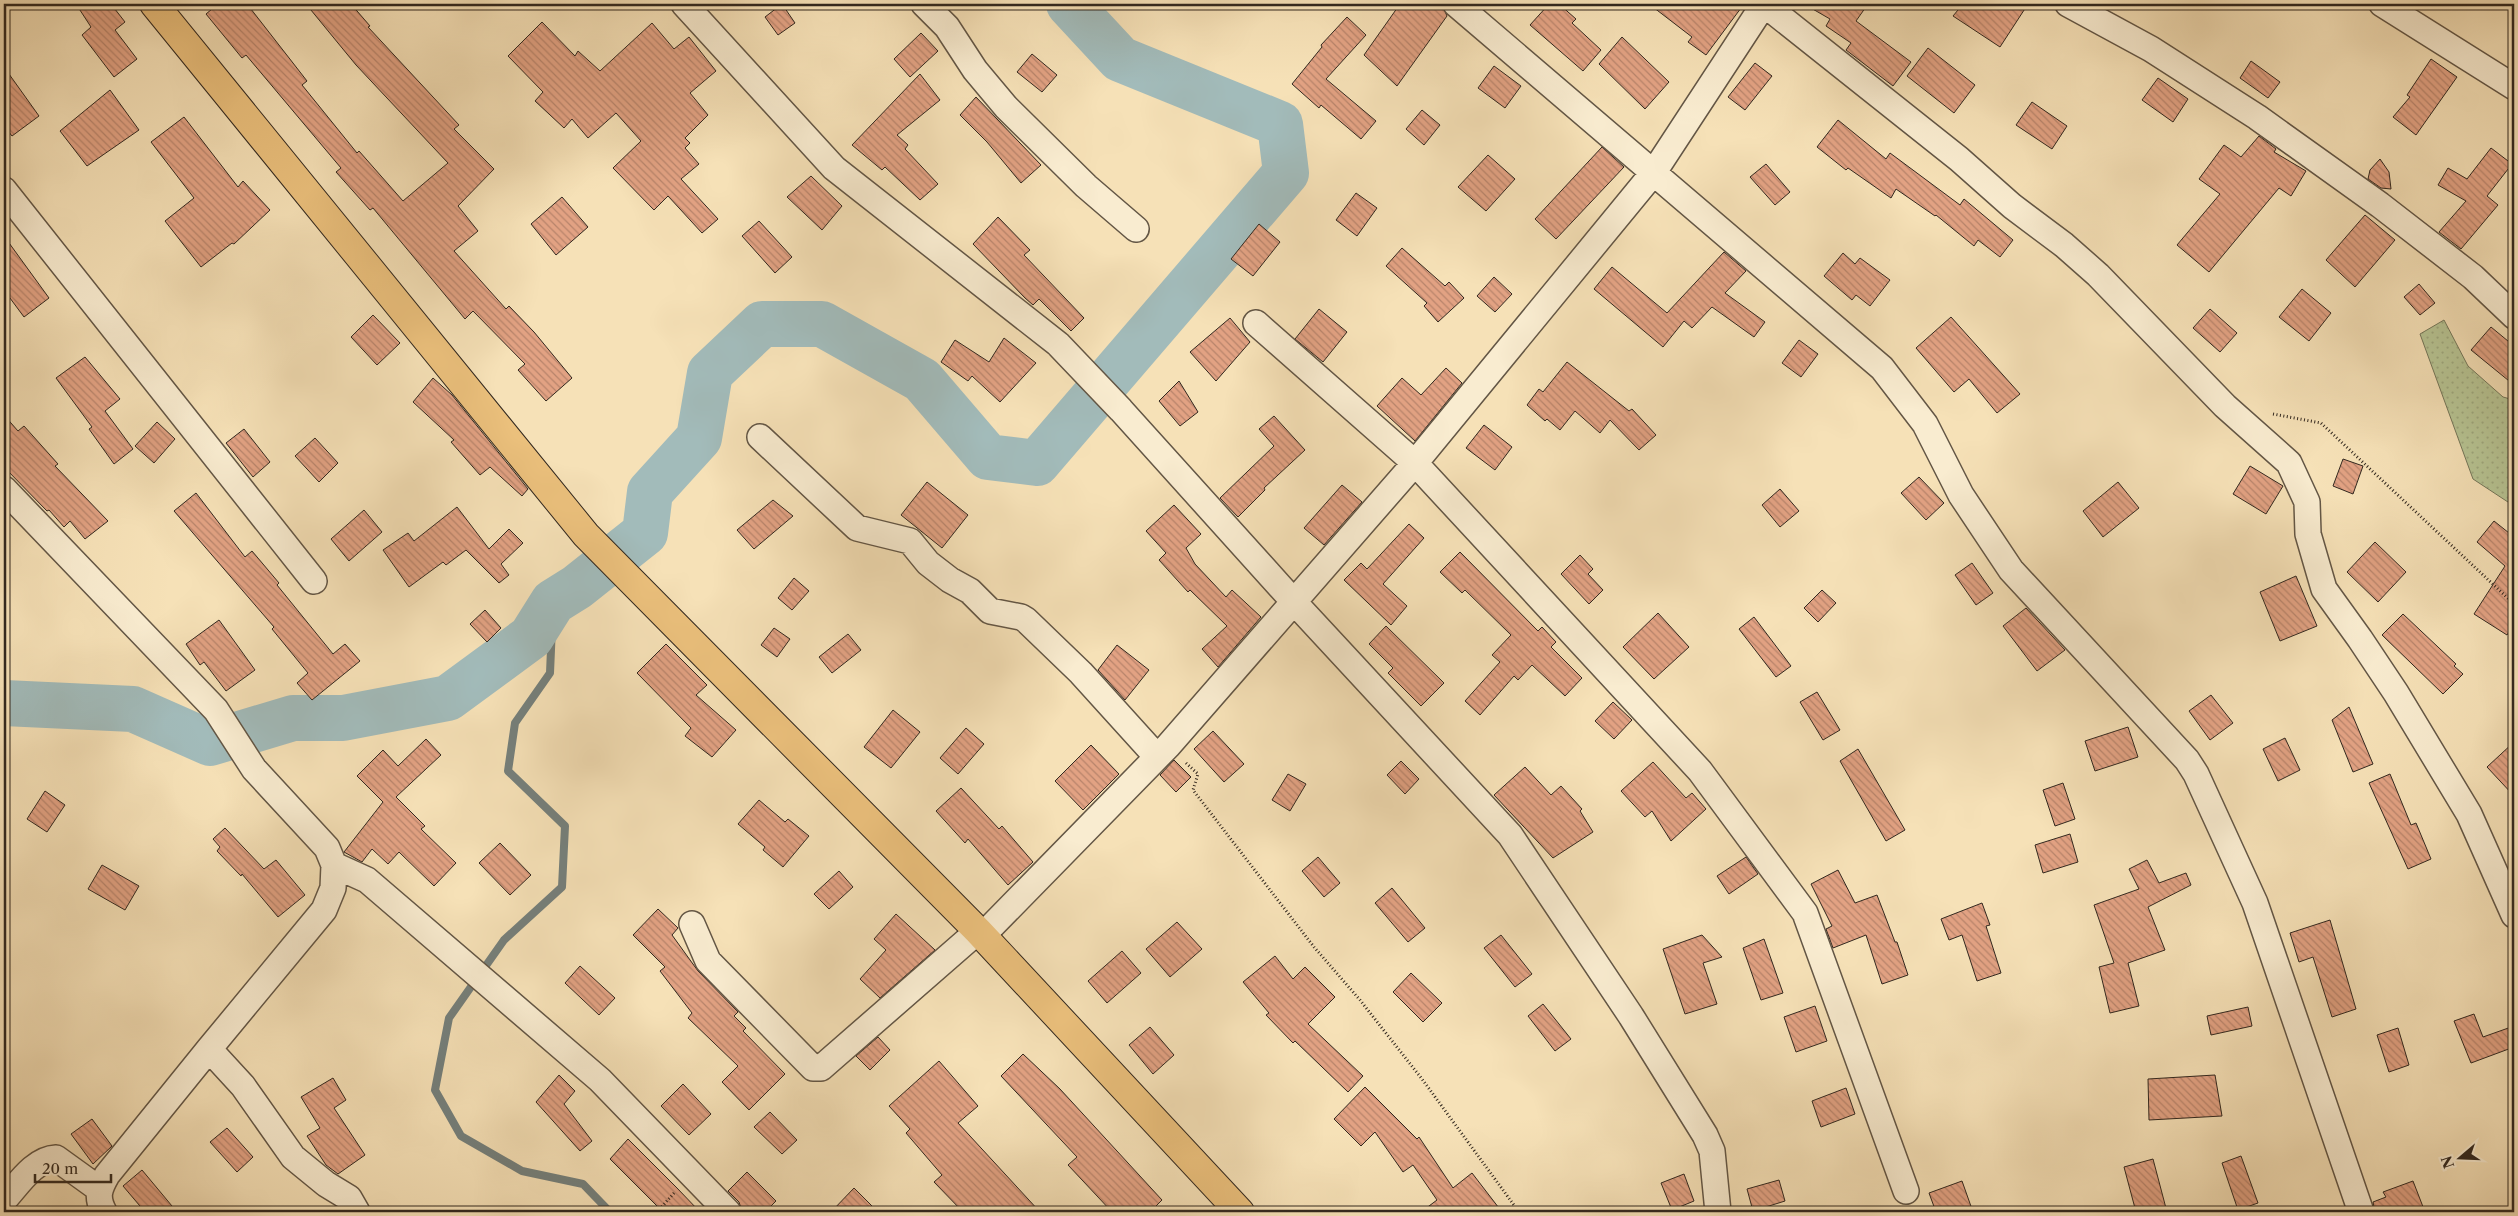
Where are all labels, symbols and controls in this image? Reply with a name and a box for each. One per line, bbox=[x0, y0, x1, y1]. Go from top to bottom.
north arrow bbox=[2436, 1134, 2486, 1184]
scale bar bbox=[35, 1151, 111, 1183]
text: N bbox=[2437, 1154, 2458, 1171]
text: 20 m bbox=[42, 1159, 78, 1178]

